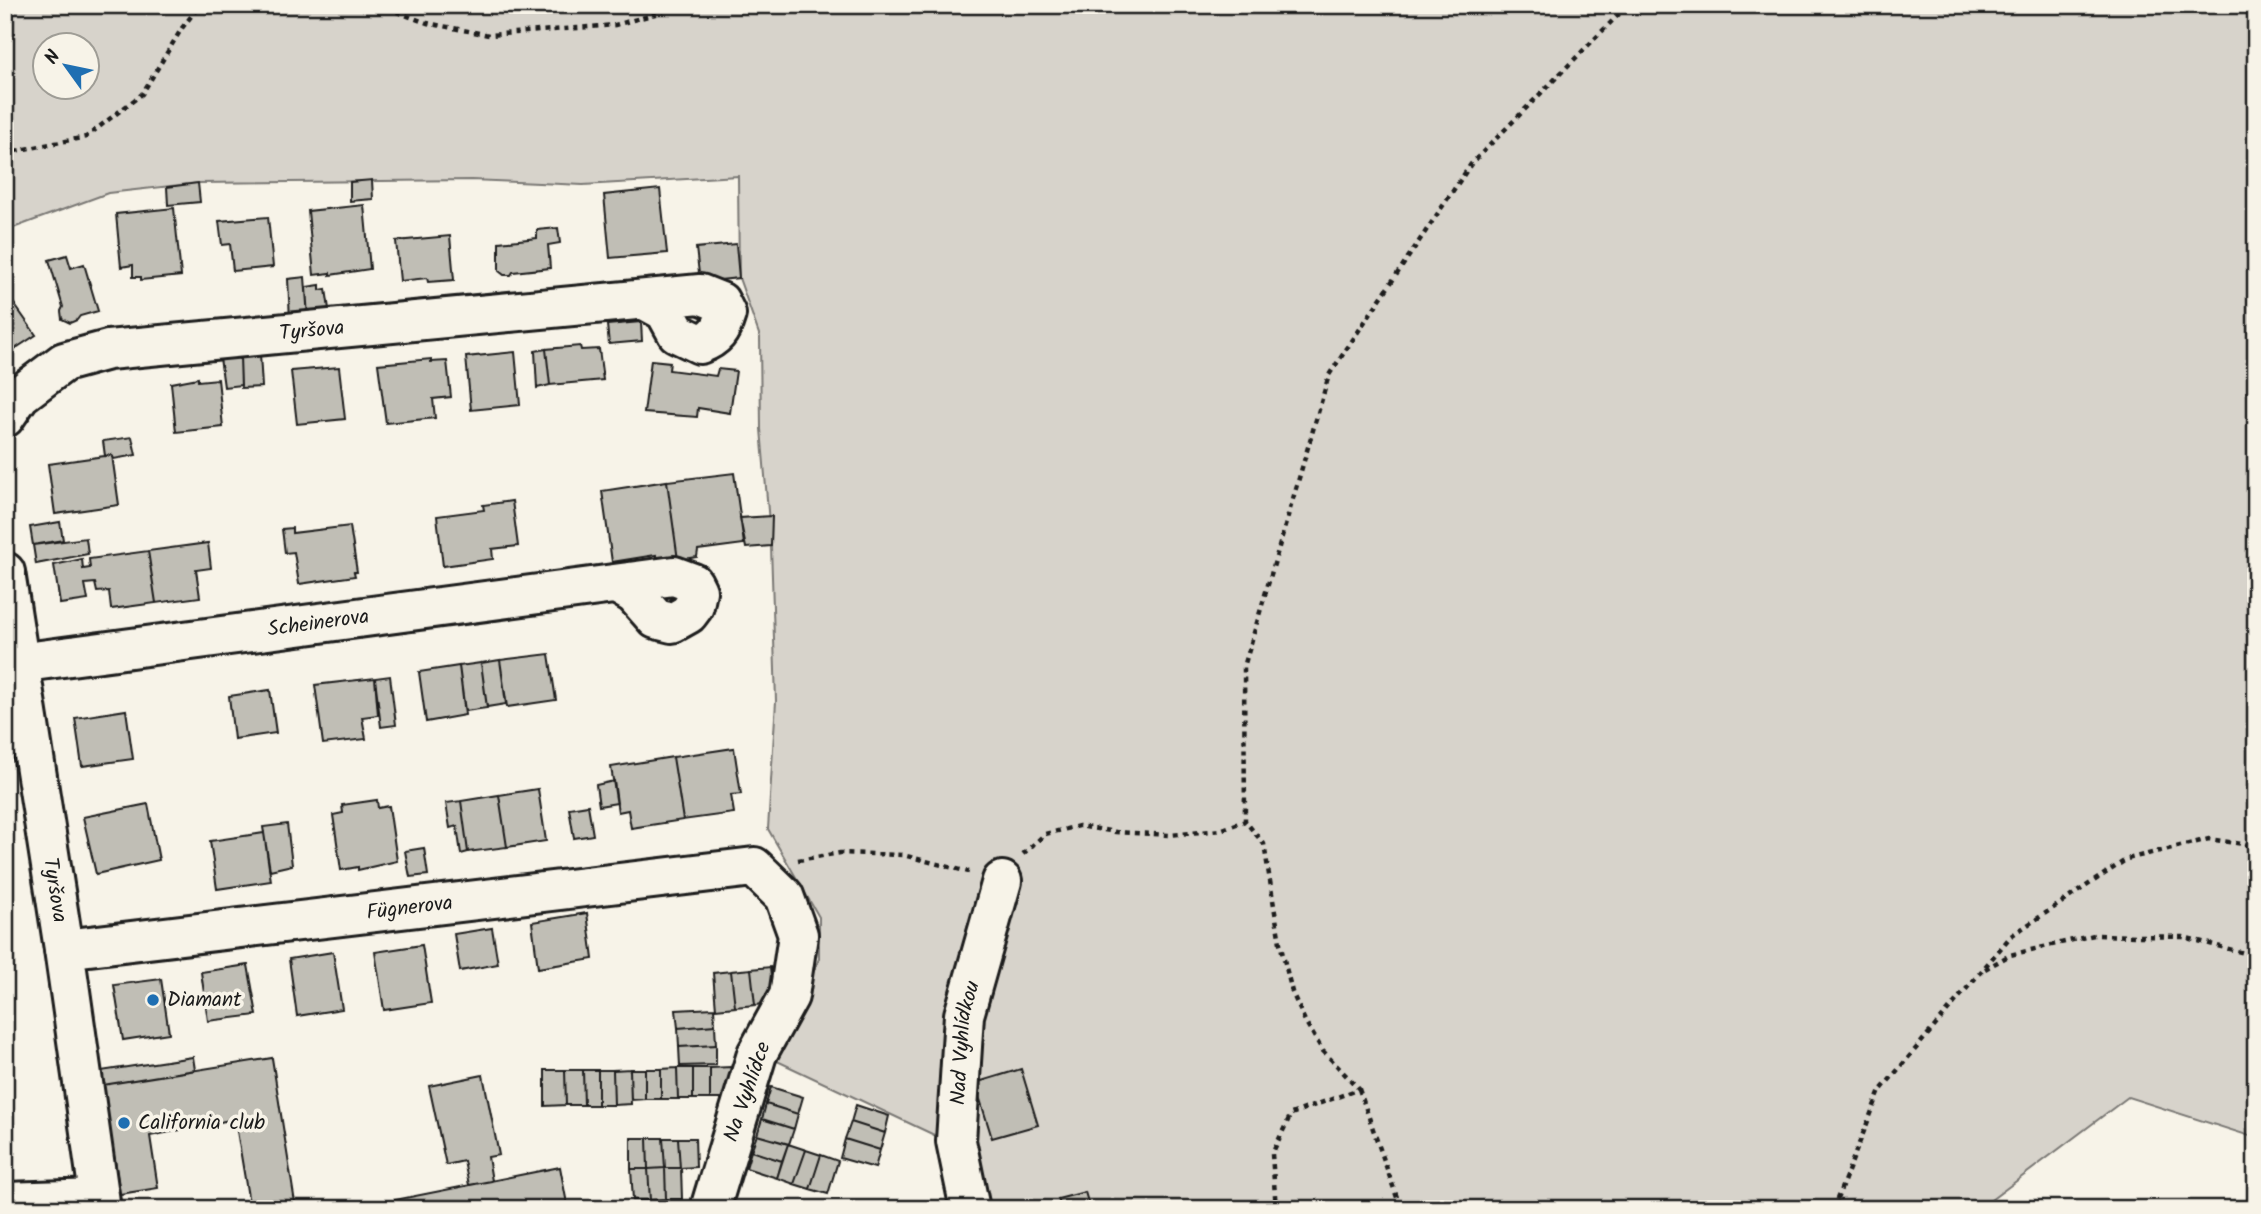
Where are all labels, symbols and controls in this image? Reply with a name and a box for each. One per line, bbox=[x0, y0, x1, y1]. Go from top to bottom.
north arrow bbox=[32, 32, 102, 102]
text: N bbox=[38, 45, 69, 71]
street label: Tyršova bbox=[278, 311, 346, 350]
street label: Scheinerova bbox=[266, 600, 371, 646]
street label: Tyršova bbox=[33, 855, 76, 925]
street label: Fügnerova bbox=[364, 886, 455, 929]
street label: Nad Vyhlídkou bbox=[942, 977, 989, 1106]
place label: Diamant bbox=[167, 984, 242, 1017]
marker: Diamant bbox=[145, 992, 161, 1008]
street label: Na Vyhlídce bbox=[715, 1037, 781, 1147]
place label: California club bbox=[138, 1107, 265, 1140]
marker: California club bbox=[116, 1115, 132, 1131]

